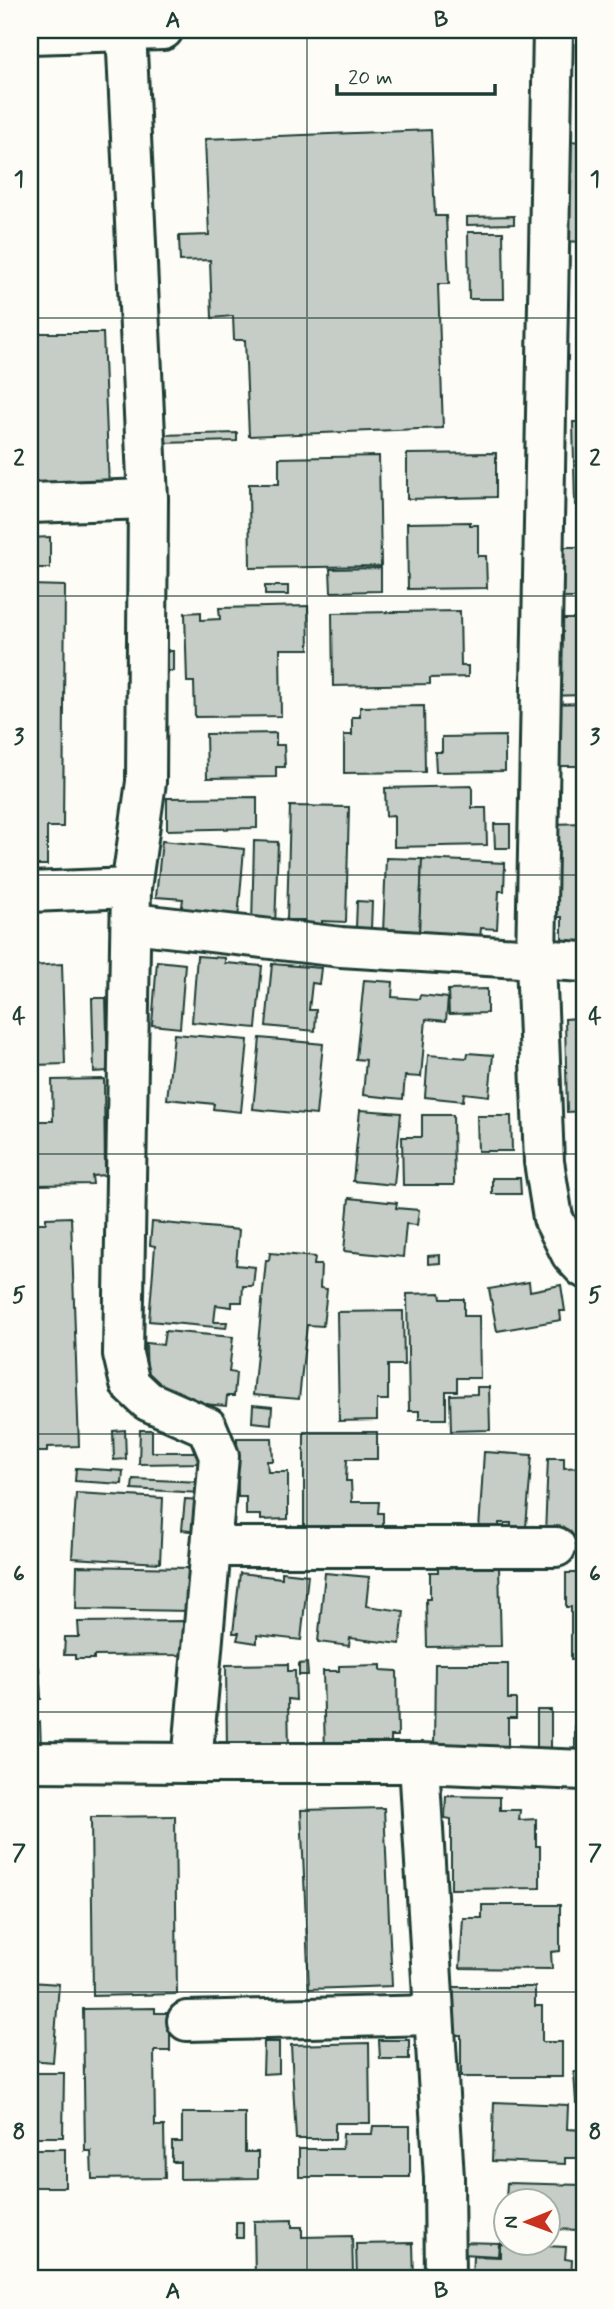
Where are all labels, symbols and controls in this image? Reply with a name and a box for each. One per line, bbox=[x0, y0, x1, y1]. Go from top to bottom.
text: A bbox=[165, 6, 181, 36]
text: B bbox=[434, 6, 449, 36]
scale bar bbox=[337, 52, 495, 96]
text: 20 m bbox=[348, 64, 393, 92]
text: 1 bbox=[14, 165, 24, 195]
text: 1 bbox=[590, 165, 600, 195]
text: 2 bbox=[13, 444, 25, 474]
text: 2 bbox=[589, 444, 601, 474]
text: 3 bbox=[14, 723, 25, 753]
text: 3 bbox=[590, 723, 601, 753]
text: 4 bbox=[12, 1002, 26, 1032]
text: 4 bbox=[588, 1002, 602, 1032]
text: 5 bbox=[12, 1281, 26, 1311]
text: 5 bbox=[588, 1281, 602, 1311]
text: 6 bbox=[13, 1560, 25, 1590]
text: 6 bbox=[589, 1560, 601, 1590]
text: 7 bbox=[12, 1839, 26, 1869]
text: 7 bbox=[588, 1839, 602, 1869]
text: 8 bbox=[13, 2118, 25, 2148]
text: 8 bbox=[589, 2118, 601, 2148]
north arrow bbox=[491, 2186, 562, 2256]
text: N bbox=[499, 2216, 524, 2229]
text: A bbox=[165, 2277, 181, 2307]
text: B bbox=[434, 2277, 449, 2307]

